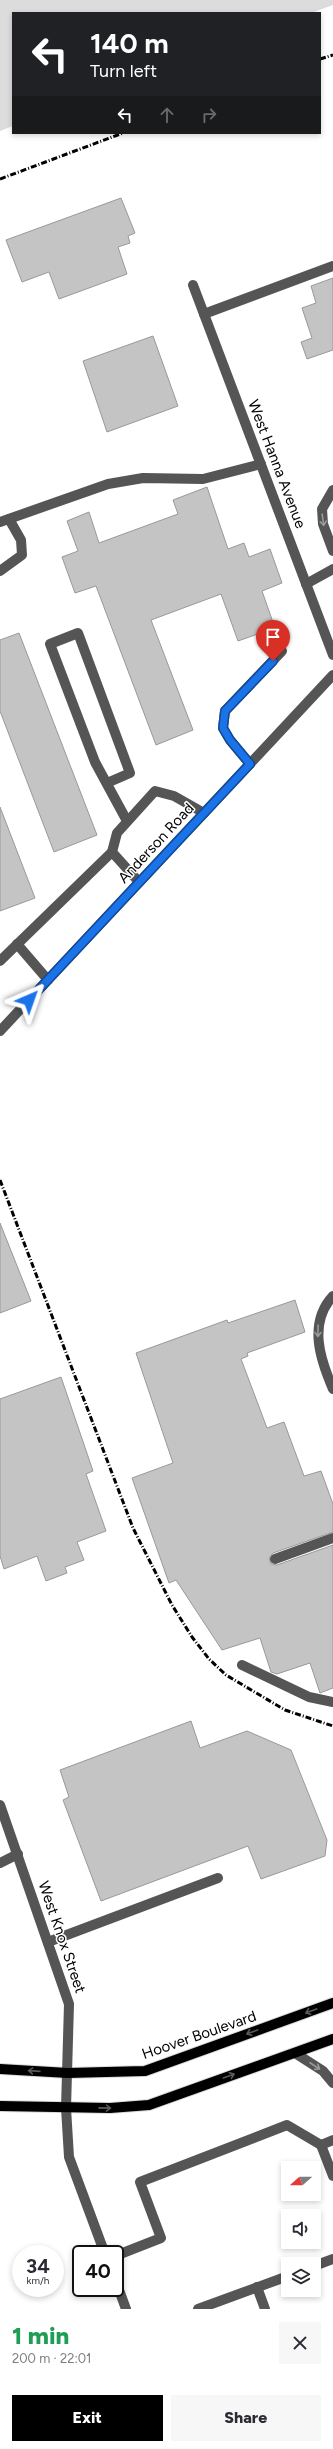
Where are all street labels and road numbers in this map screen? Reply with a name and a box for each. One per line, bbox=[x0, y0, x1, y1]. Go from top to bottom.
street label: West Hanna Avenue bbox=[244, 397, 310, 531]
street label: Anderson Road bbox=[114, 799, 198, 887]
street label: West Knox Street bbox=[34, 1879, 90, 1996]
street label: Hoover Boulevard bbox=[139, 2007, 259, 2063]

